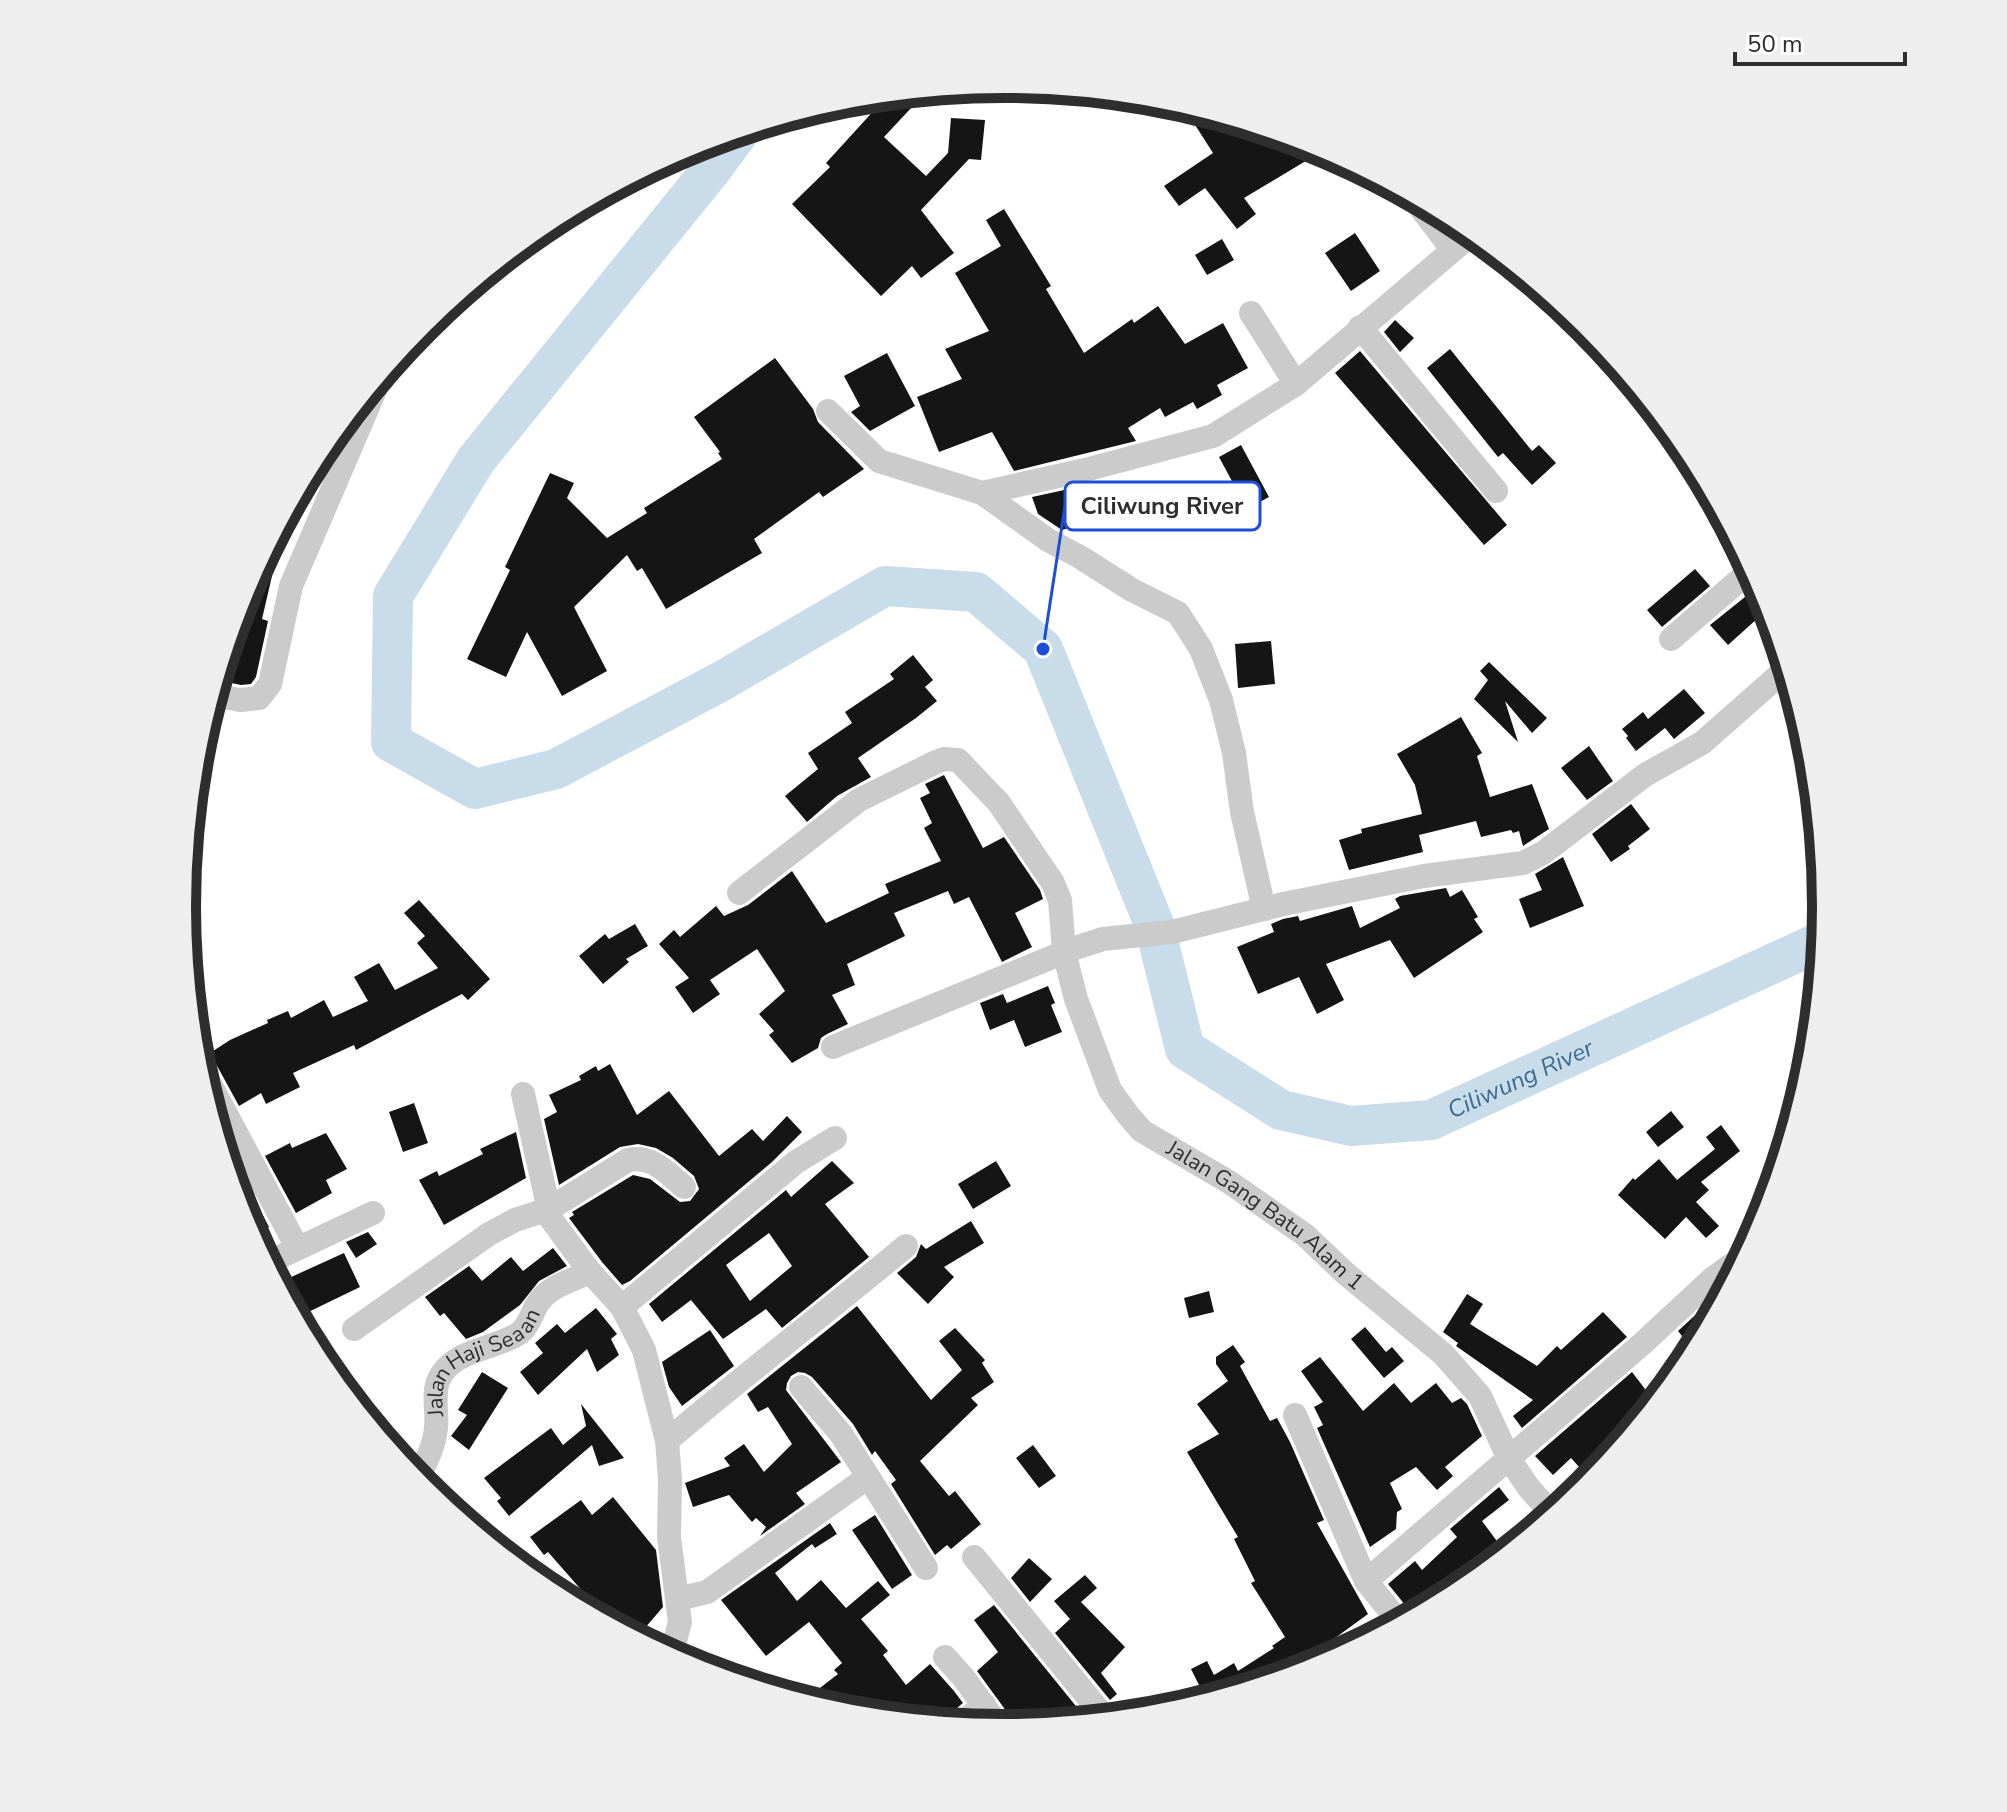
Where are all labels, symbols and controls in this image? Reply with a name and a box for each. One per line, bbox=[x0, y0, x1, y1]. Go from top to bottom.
scale bar bbox=[1735, 16, 1905, 66]
text: 50 m bbox=[1747, 28, 1803, 60]
callout: Ciliwung River bbox=[1065, 482, 1260, 530]
text: Ciliwung River bbox=[1081, 490, 1244, 522]
water label: Ciliwung River bbox=[1442, 1031, 1600, 1126]
street label: Jalan Gang Batu Alam 1 bbox=[1160, 1133, 1370, 1297]
street label: Jalan Haji Seaan bbox=[420, 1304, 548, 1418]

